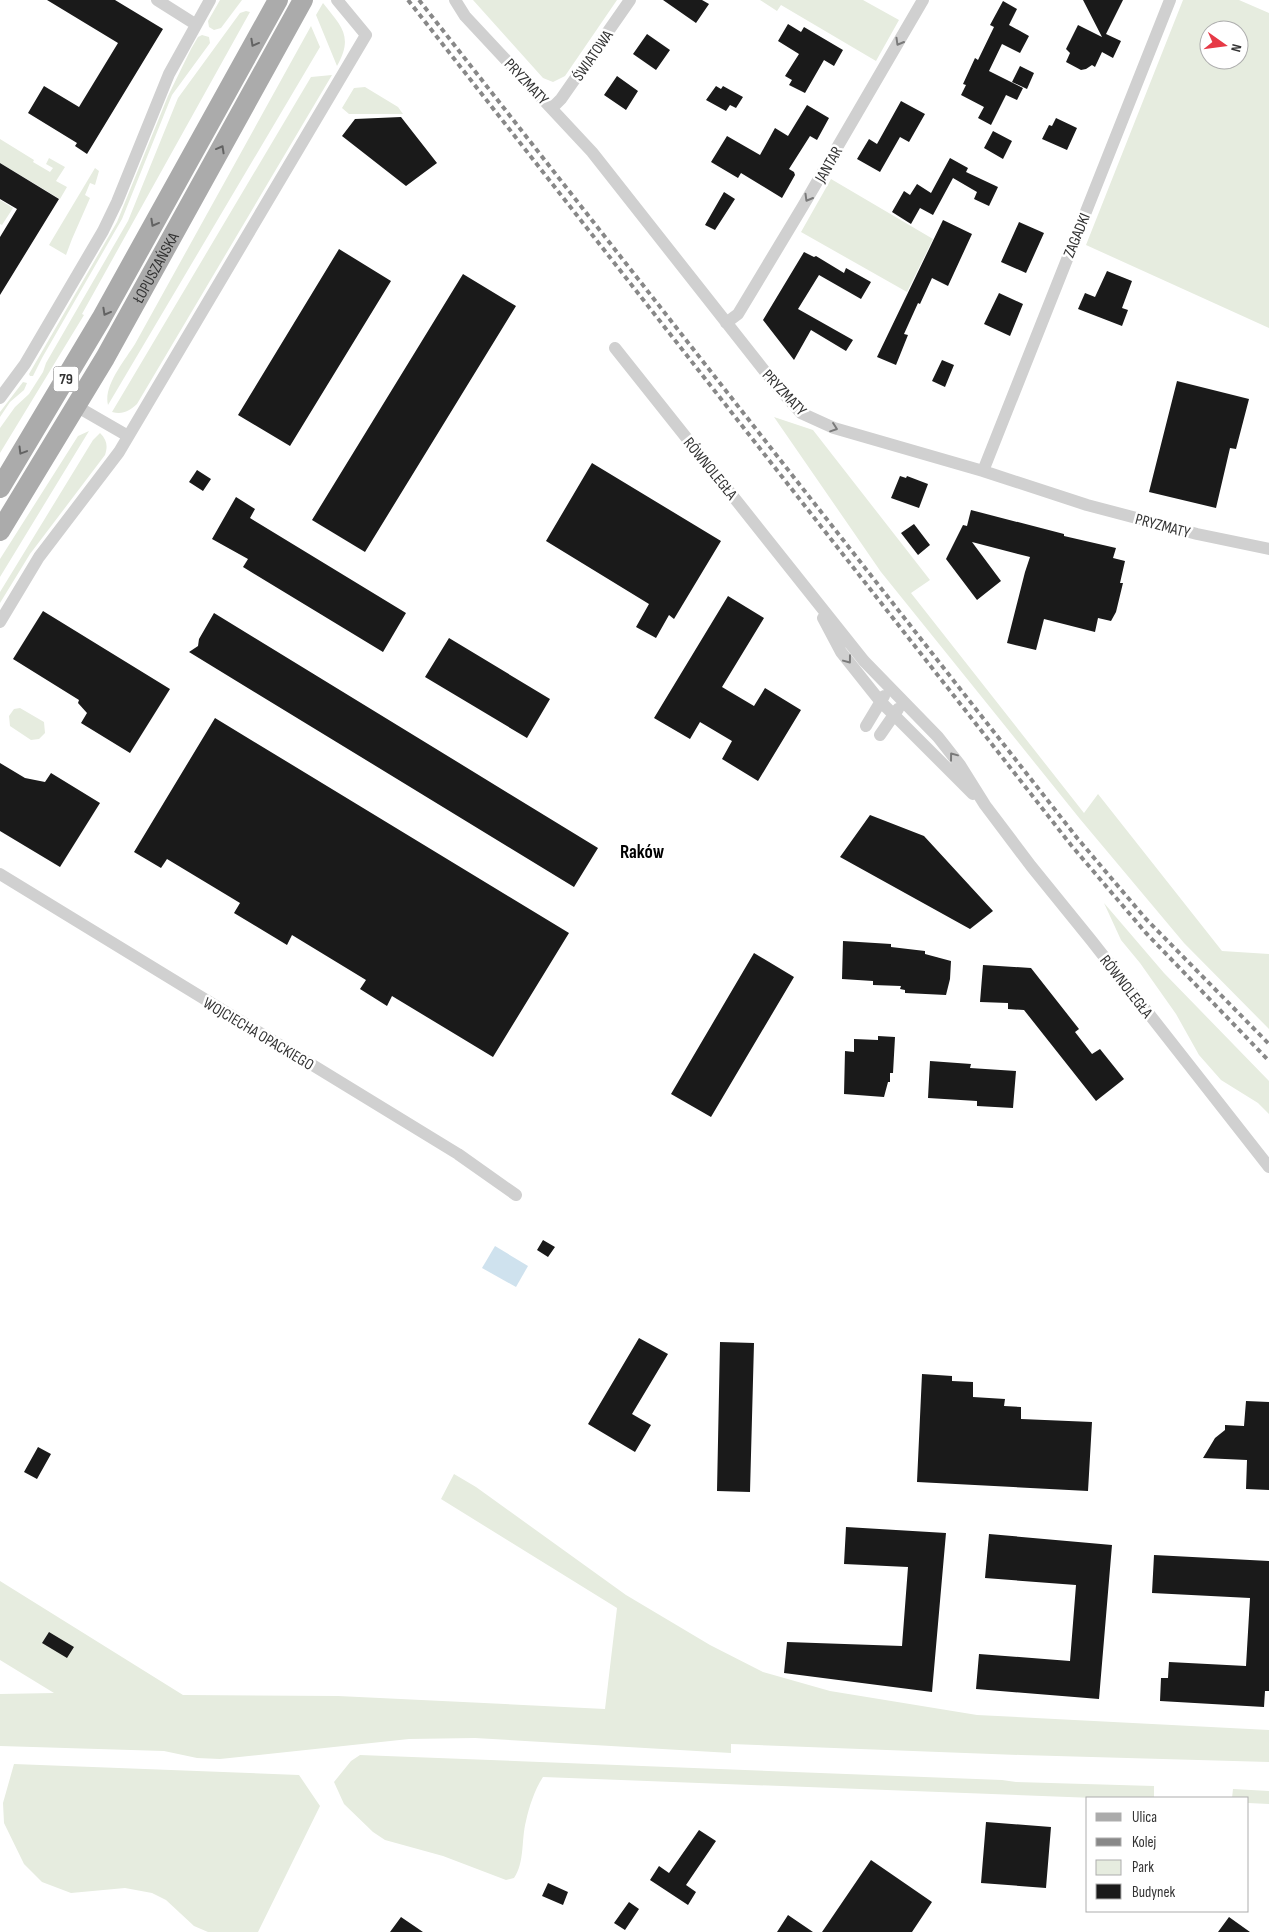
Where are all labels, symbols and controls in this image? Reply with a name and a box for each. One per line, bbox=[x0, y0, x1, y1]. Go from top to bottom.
north arrow bbox=[1199, 20, 1249, 70]
street label: ŚWIATOWA bbox=[569, 27, 618, 85]
one-way arrow bbox=[251, 37, 261, 46]
one-way arrow bbox=[895, 37, 905, 46]
text: N bbox=[1227, 42, 1245, 54]
street label: PRYZMATY bbox=[500, 55, 552, 109]
street label: JANTAR bbox=[811, 143, 847, 187]
one-way arrow bbox=[215, 145, 225, 154]
one-way arrow bbox=[805, 192, 815, 201]
street label: ZAGADKI bbox=[1060, 210, 1095, 261]
one-way arrow bbox=[151, 218, 161, 227]
street label: ŁOPUSZAŃSKA bbox=[129, 229, 184, 308]
one-way arrow bbox=[102, 306, 112, 315]
road number: 79 bbox=[54, 366, 78, 392]
street label: PRYZMATY bbox=[758, 366, 810, 420]
one-way arrow bbox=[829, 422, 838, 432]
street label: RÓWNOLEGŁA bbox=[679, 434, 741, 504]
one-way arrow bbox=[19, 446, 29, 455]
street label: PRYZMATY bbox=[1133, 510, 1192, 543]
one-way arrow bbox=[842, 654, 850, 663]
one-way arrow bbox=[950, 752, 959, 762]
district label: Raków bbox=[620, 841, 665, 864]
street label: RÓWNOLEGŁA bbox=[1095, 952, 1156, 1022]
street label: WOJCIECHA OPACKIEGO bbox=[200, 994, 317, 1075]
legend bbox=[1086, 1797, 1249, 1912]
text: Ulica bbox=[1132, 1808, 1157, 1827]
text: Kolej bbox=[1132, 1833, 1157, 1852]
text: Park bbox=[1132, 1858, 1154, 1877]
text: Budynek bbox=[1132, 1883, 1175, 1902]

